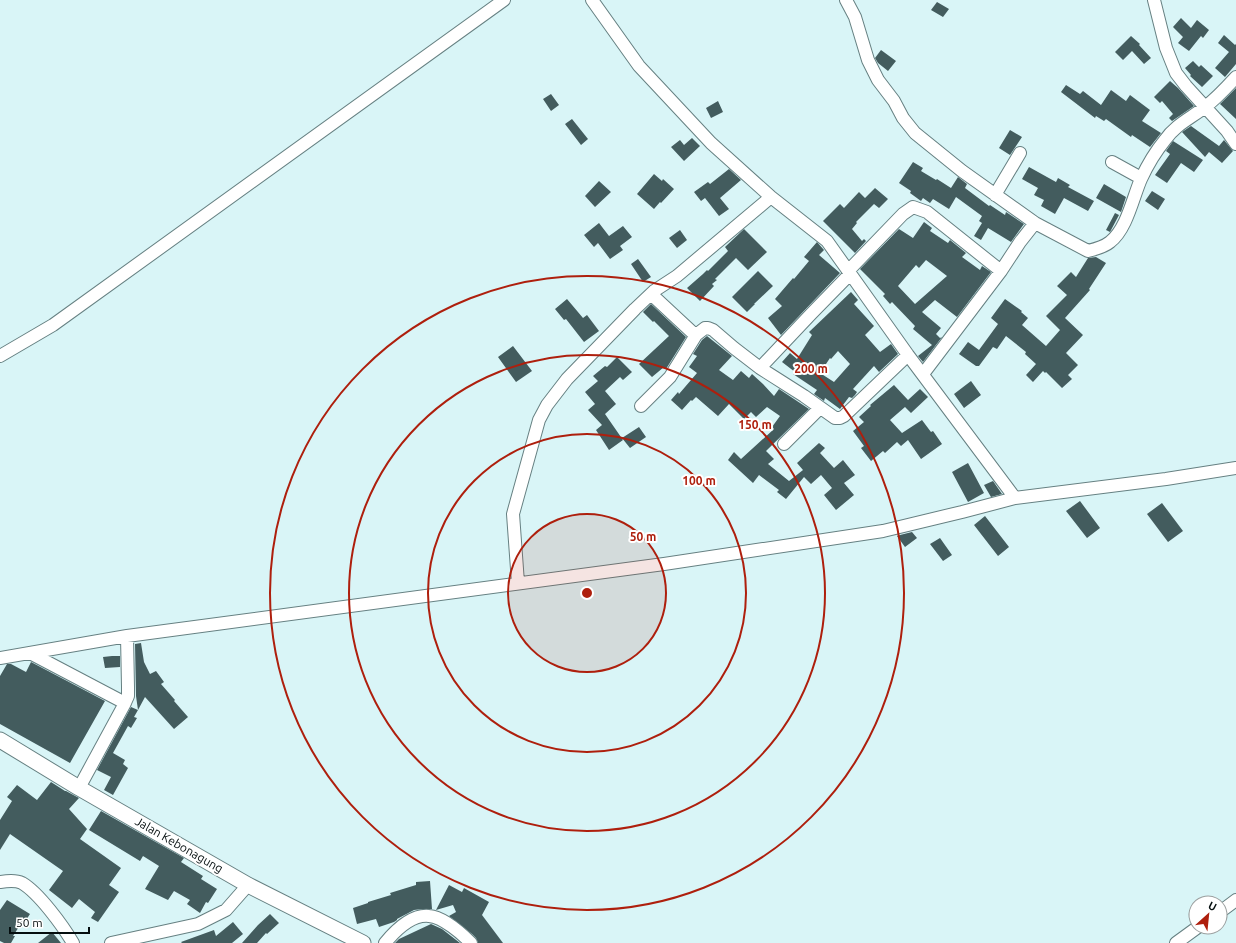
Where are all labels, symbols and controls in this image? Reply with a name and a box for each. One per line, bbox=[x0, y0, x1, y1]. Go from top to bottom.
text: 200 m bbox=[794, 362, 828, 375]
text: 150 m bbox=[738, 418, 772, 431]
text: 100 m bbox=[682, 474, 716, 487]
text: 50 m bbox=[630, 530, 656, 543]
centre of rings bbox=[580, 586, 594, 600]
street label: Jalan Kebonagung bbox=[133, 814, 226, 875]
north arrow bbox=[1188, 895, 1228, 935]
text: U bbox=[1206, 899, 1219, 913]
scale bar bbox=[10, 909, 89, 935]
text: 50 m bbox=[16, 916, 43, 929]

